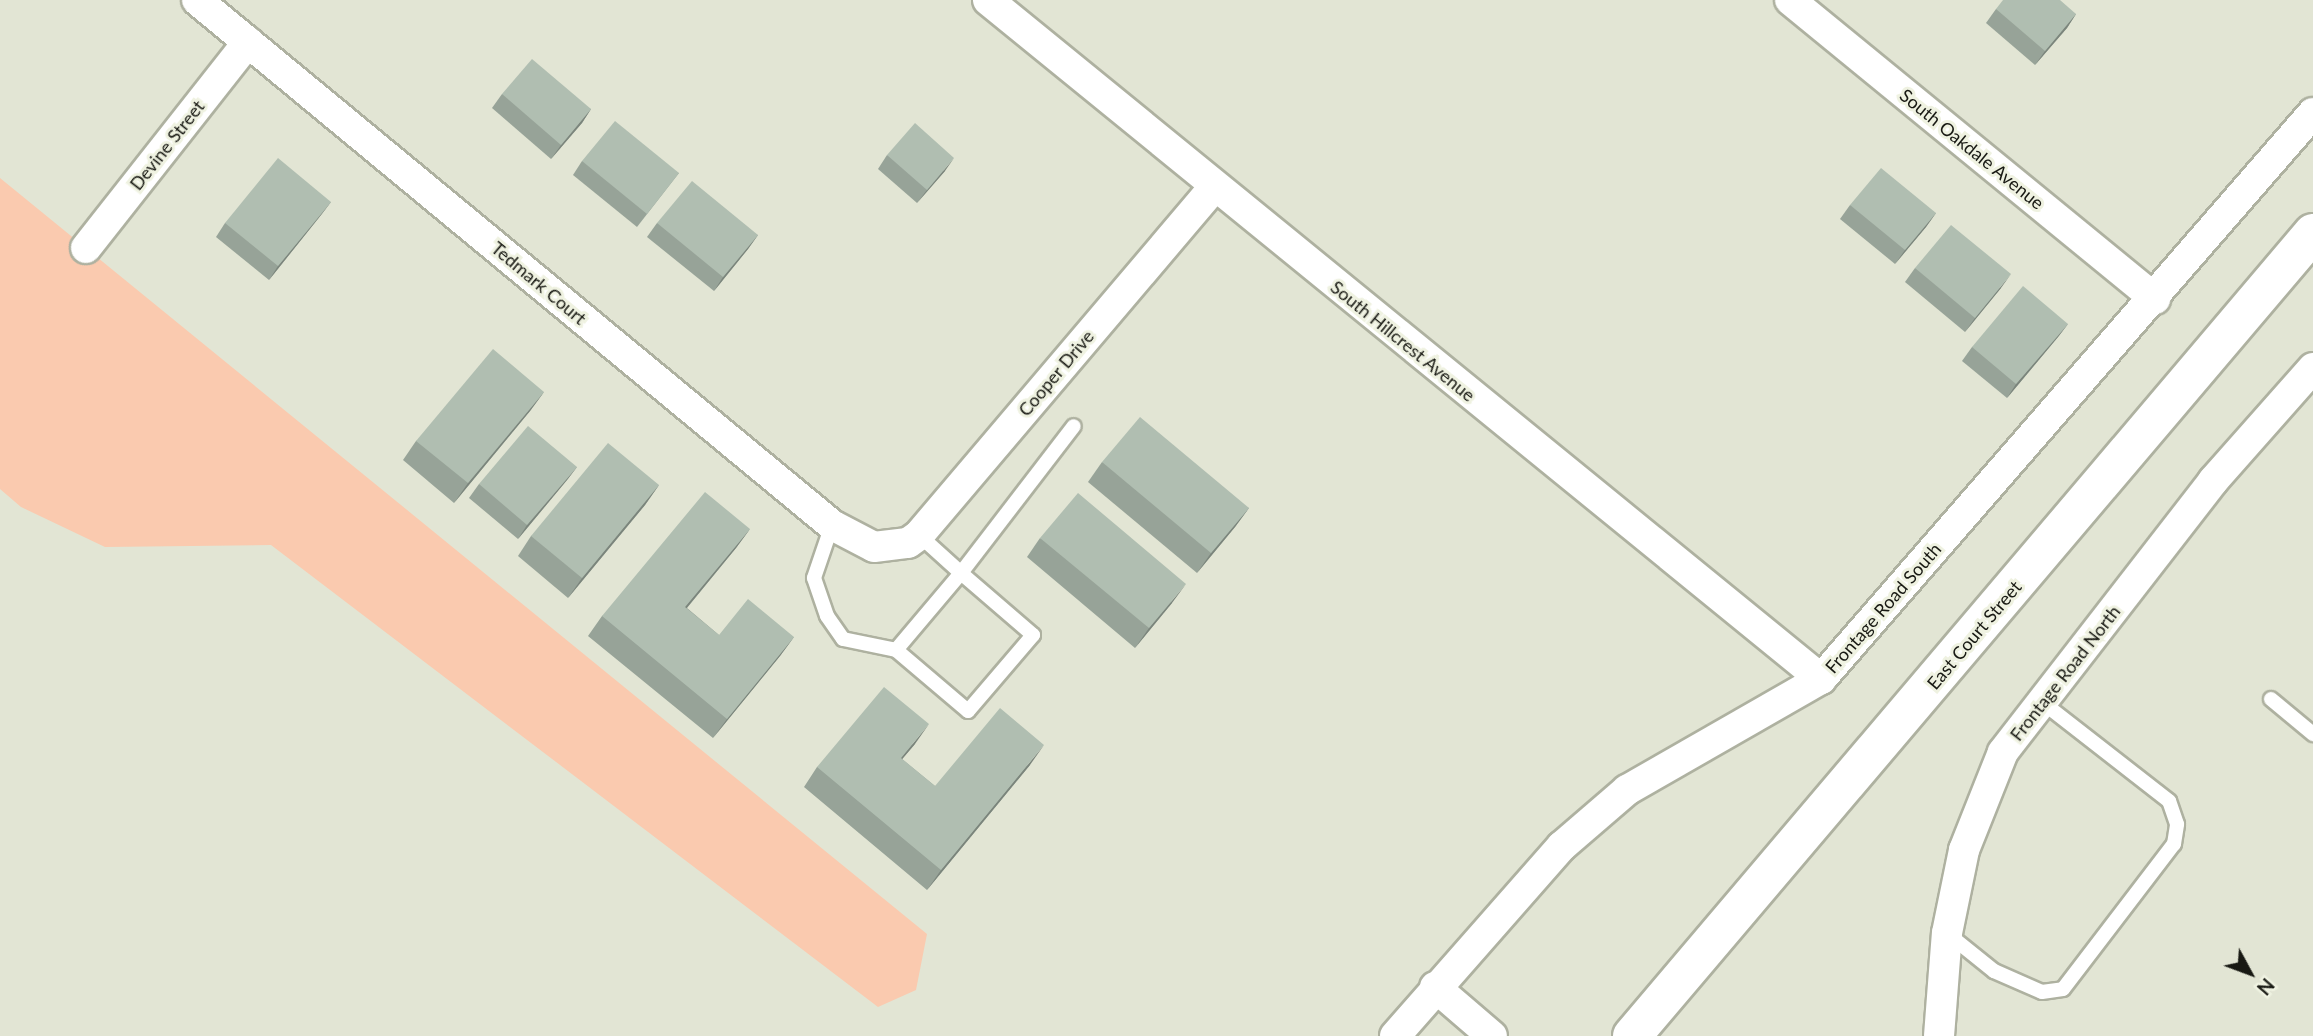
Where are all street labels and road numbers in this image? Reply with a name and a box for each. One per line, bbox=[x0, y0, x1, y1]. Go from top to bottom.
street label: South Oakdale Avenue bbox=[1895, 84, 2049, 214]
street label: Devine Street bbox=[125, 96, 209, 194]
street label: Tedmark Court bbox=[487, 237, 591, 329]
street label: South Hillcrest Avenue bbox=[1326, 276, 1480, 406]
street label: Cooper Drive bbox=[1014, 325, 1098, 421]
street label: Frontage Road South bbox=[1821, 538, 1945, 678]
street label: East Court Street bbox=[1922, 576, 2026, 694]
street label: Frontage Road North bbox=[2005, 601, 2125, 745]

